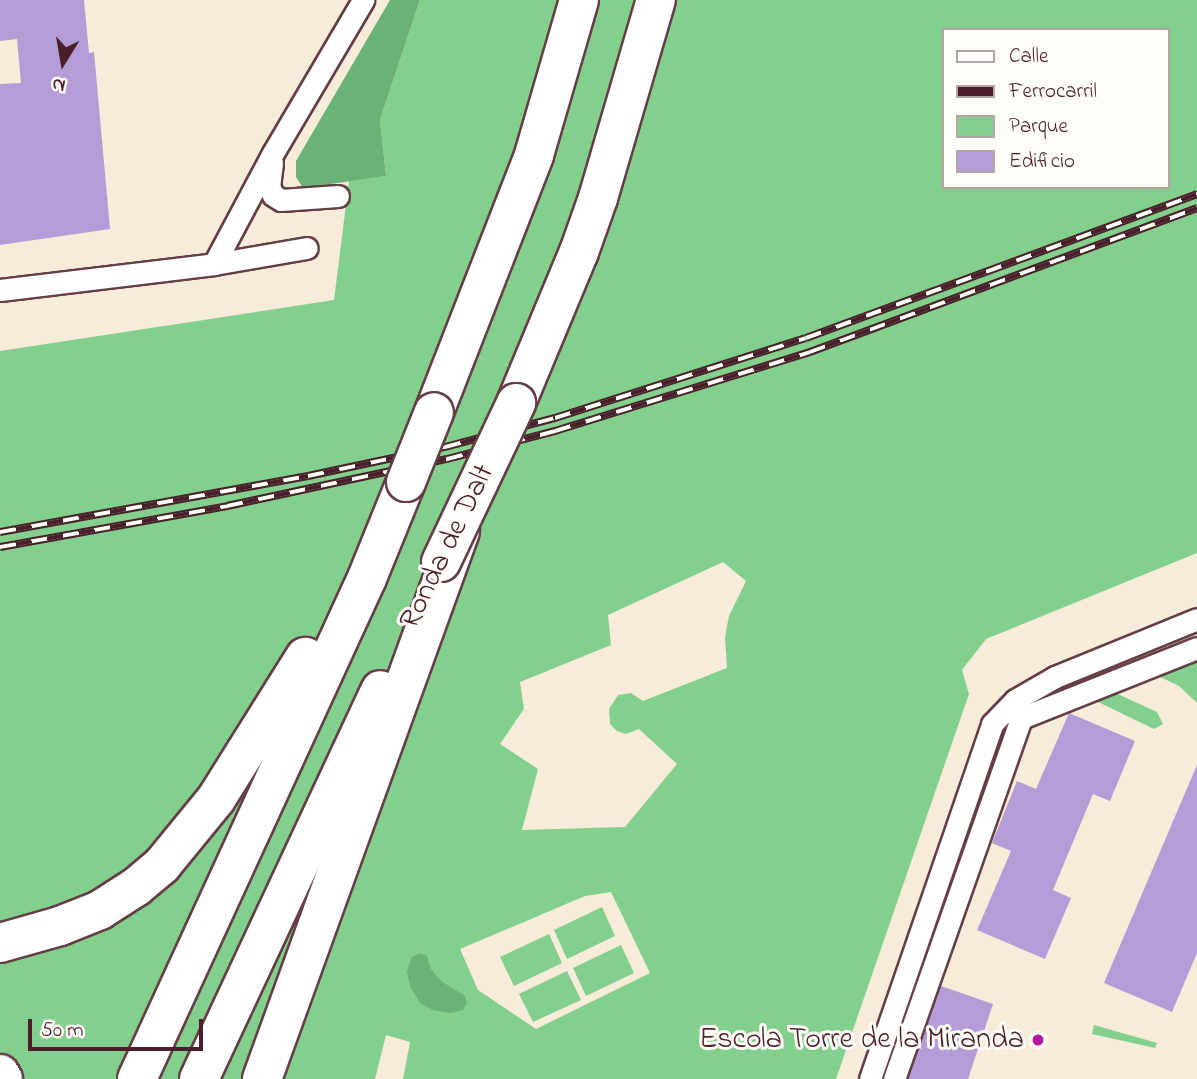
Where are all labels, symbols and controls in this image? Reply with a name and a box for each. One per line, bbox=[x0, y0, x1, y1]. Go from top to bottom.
north arrow bbox=[28, 28, 98, 98]
legend bbox=[942, 28, 1169, 189]
text: Calle bbox=[1009, 42, 1048, 72]
text: N bbox=[50, 70, 68, 99]
text: Ferrocarril bbox=[1009, 77, 1097, 107]
text: Parque bbox=[1009, 112, 1068, 142]
text: Edificio bbox=[1009, 147, 1075, 177]
street label: Ronda de Dalt bbox=[393, 459, 503, 635]
scale bar bbox=[32, 1006, 206, 1050]
text: 50 m bbox=[41, 1016, 84, 1046]
place label: Escola Torre de la Miranda bbox=[699, 1022, 1024, 1058]
marker: Escola Torre de la Miranda bbox=[1030, 1032, 1046, 1048]

